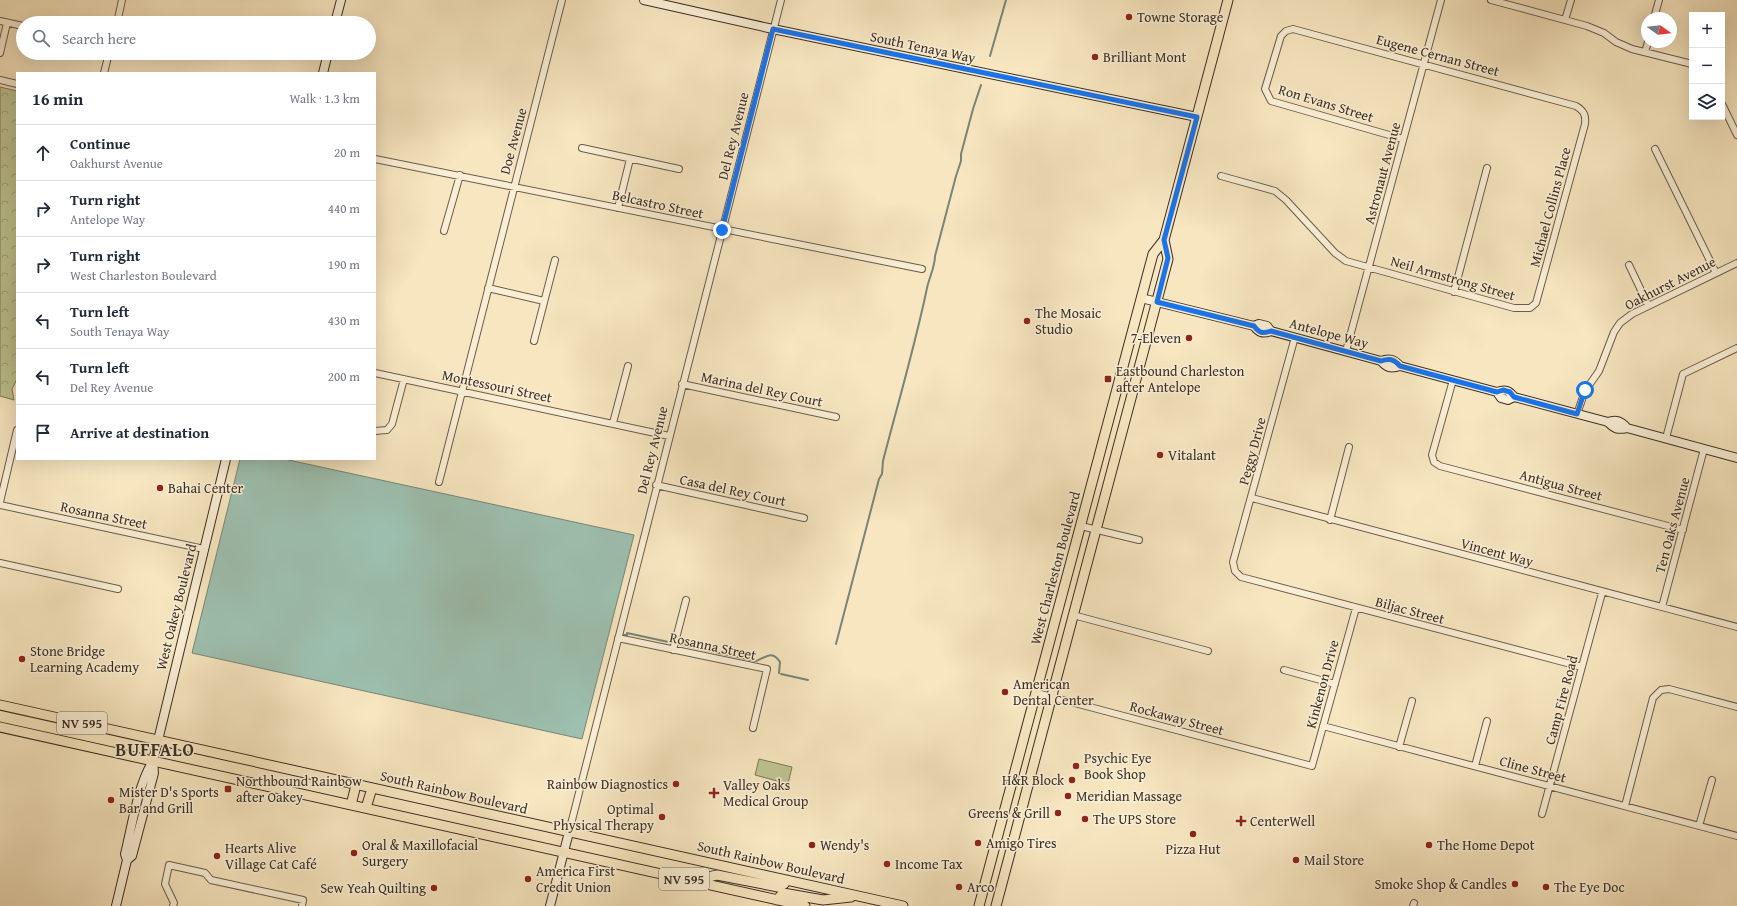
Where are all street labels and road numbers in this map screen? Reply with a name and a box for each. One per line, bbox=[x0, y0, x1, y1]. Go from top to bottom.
street label: South Tenaya Way bbox=[868, 26, 978, 68]
street label: Eugene Cernan Street bbox=[1374, 29, 1502, 81]
street label: Ron Evans Street bbox=[1276, 79, 1376, 127]
street label: Del Rey Avenue bbox=[712, 90, 754, 182]
street label: Doe Avenue bbox=[494, 105, 532, 177]
street label: Astronaut Avenue bbox=[1359, 119, 1405, 226]
street label: Michael Collins Place bbox=[1524, 144, 1576, 269]
street label: Belcastro Street bbox=[610, 185, 706, 223]
street label: Neil Armstrong Street bbox=[1388, 251, 1518, 305]
street label: Oakhurst Avenue bbox=[1621, 251, 1719, 315]
street label: Antelope Way bbox=[1287, 313, 1371, 353]
street label: Montessouri Street bbox=[440, 365, 554, 407]
street label: Marina del Rey Court bbox=[699, 366, 825, 412]
street label: Del Rey Avenue bbox=[631, 404, 673, 496]
street label: Peggy Drive bbox=[1233, 414, 1271, 487]
street label: Antigua Street bbox=[1517, 464, 1605, 506]
street label: Casa del Rey Court bbox=[678, 469, 788, 511]
street label: Ten Oaks Avenue bbox=[1650, 474, 1695, 575]
street label: West Charleston Boulevard bbox=[1025, 489, 1085, 647]
street label: Rosanna Street bbox=[59, 496, 149, 534]
street label: Vincent Way bbox=[1458, 533, 1536, 571]
street label: West Oakey Boulevard bbox=[151, 541, 202, 672]
street label: Biljac Street bbox=[1373, 591, 1447, 629]
street label: Rosanna Street bbox=[668, 627, 758, 665]
street label: Kinkenon Drive bbox=[1301, 637, 1344, 730]
street label: Camp Fire Road bbox=[1539, 653, 1583, 747]
street label: Rockaway Street bbox=[1128, 696, 1226, 740]
road number: NV 595 bbox=[57, 712, 107, 734]
street label: Cline Street bbox=[1497, 750, 1569, 788]
street label: South Rainbow Boulevard bbox=[378, 765, 530, 819]
street label: South Rainbow Boulevard bbox=[695, 835, 847, 889]
road number: NV 595 bbox=[659, 868, 709, 890]

